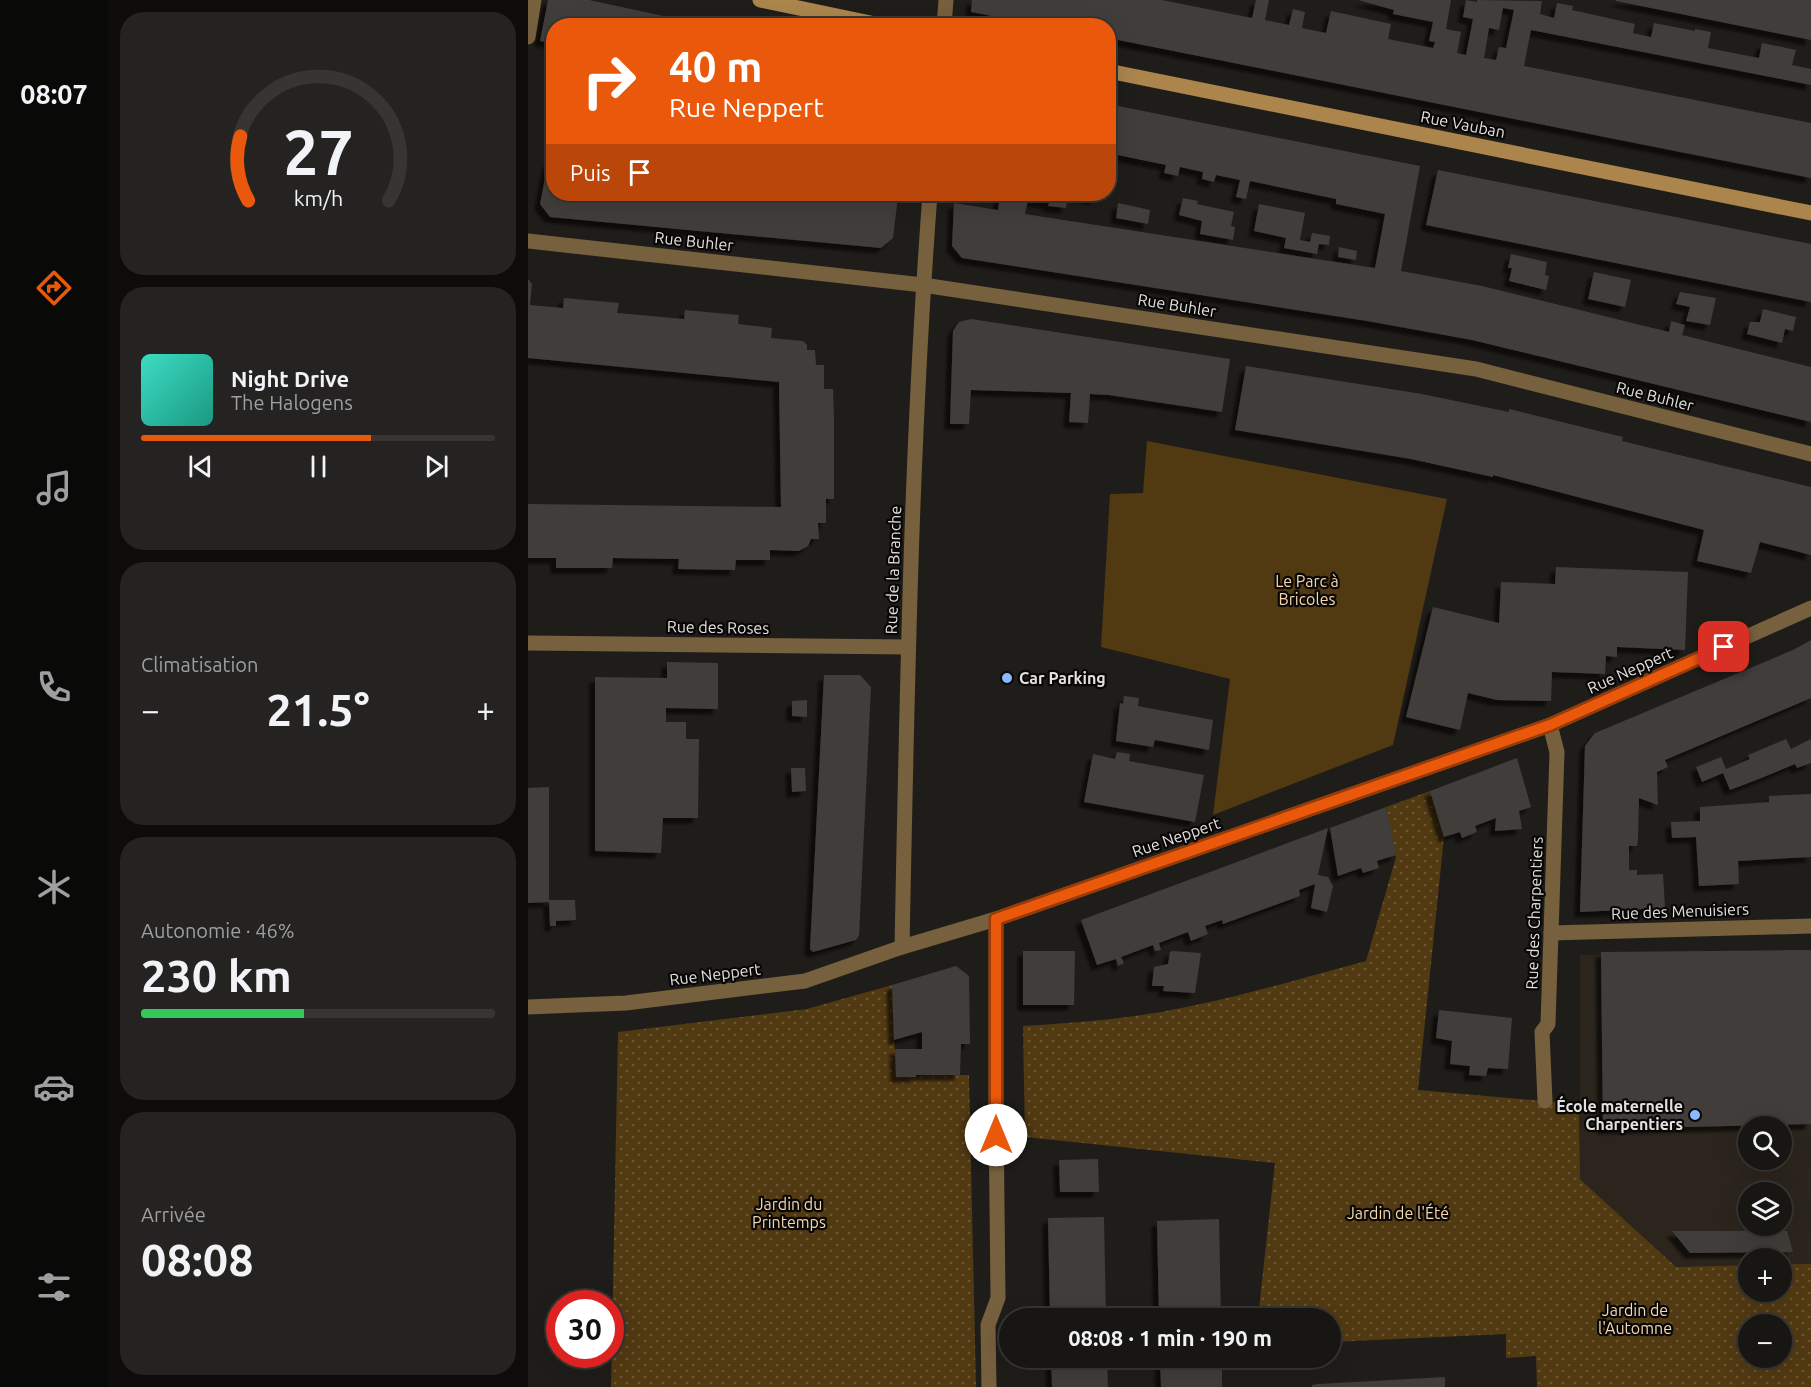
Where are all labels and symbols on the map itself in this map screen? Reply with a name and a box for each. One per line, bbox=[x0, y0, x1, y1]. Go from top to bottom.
street label: Rue Vauban bbox=[1419, 107, 1507, 141]
street label: Rue Buhler bbox=[654, 228, 734, 254]
street label: Rue Buhler bbox=[1137, 290, 1217, 320]
street label: Rue Buhler bbox=[1614, 378, 1696, 414]
street label: Rue de la Branche bbox=[882, 505, 904, 635]
park label: Le Parc à Bricoles bbox=[1275, 572, 1339, 608]
street label: Rue des Roses bbox=[667, 617, 769, 637]
pin bbox=[1698, 621, 1749, 672]
street label: Rue Neppert bbox=[1584, 643, 1676, 697]
place label: Car Parking bbox=[1019, 669, 1106, 687]
marker: Car Parking bbox=[1000, 671, 1014, 685]
street label: Rue Neppert bbox=[1130, 813, 1223, 860]
street label: Rue des Charpentiers bbox=[1522, 836, 1546, 990]
street label: Rue des Menuisiers bbox=[1611, 900, 1749, 922]
street label: Rue Neppert bbox=[668, 959, 762, 989]
place label: École maternelle Charpentiers bbox=[1556, 1095, 1683, 1133]
position arrow bbox=[964, 1103, 1028, 1167]
marker: École maternelle Charpentiers bbox=[1688, 1108, 1702, 1122]
park label: Jardin du Printemps bbox=[752, 1195, 826, 1231]
park label: Jardin de l'Été bbox=[1347, 1202, 1449, 1222]
speed limit sign: 30 bbox=[546, 1290, 624, 1368]
park label: Jardin de l'Automne bbox=[1598, 1301, 1672, 1337]

